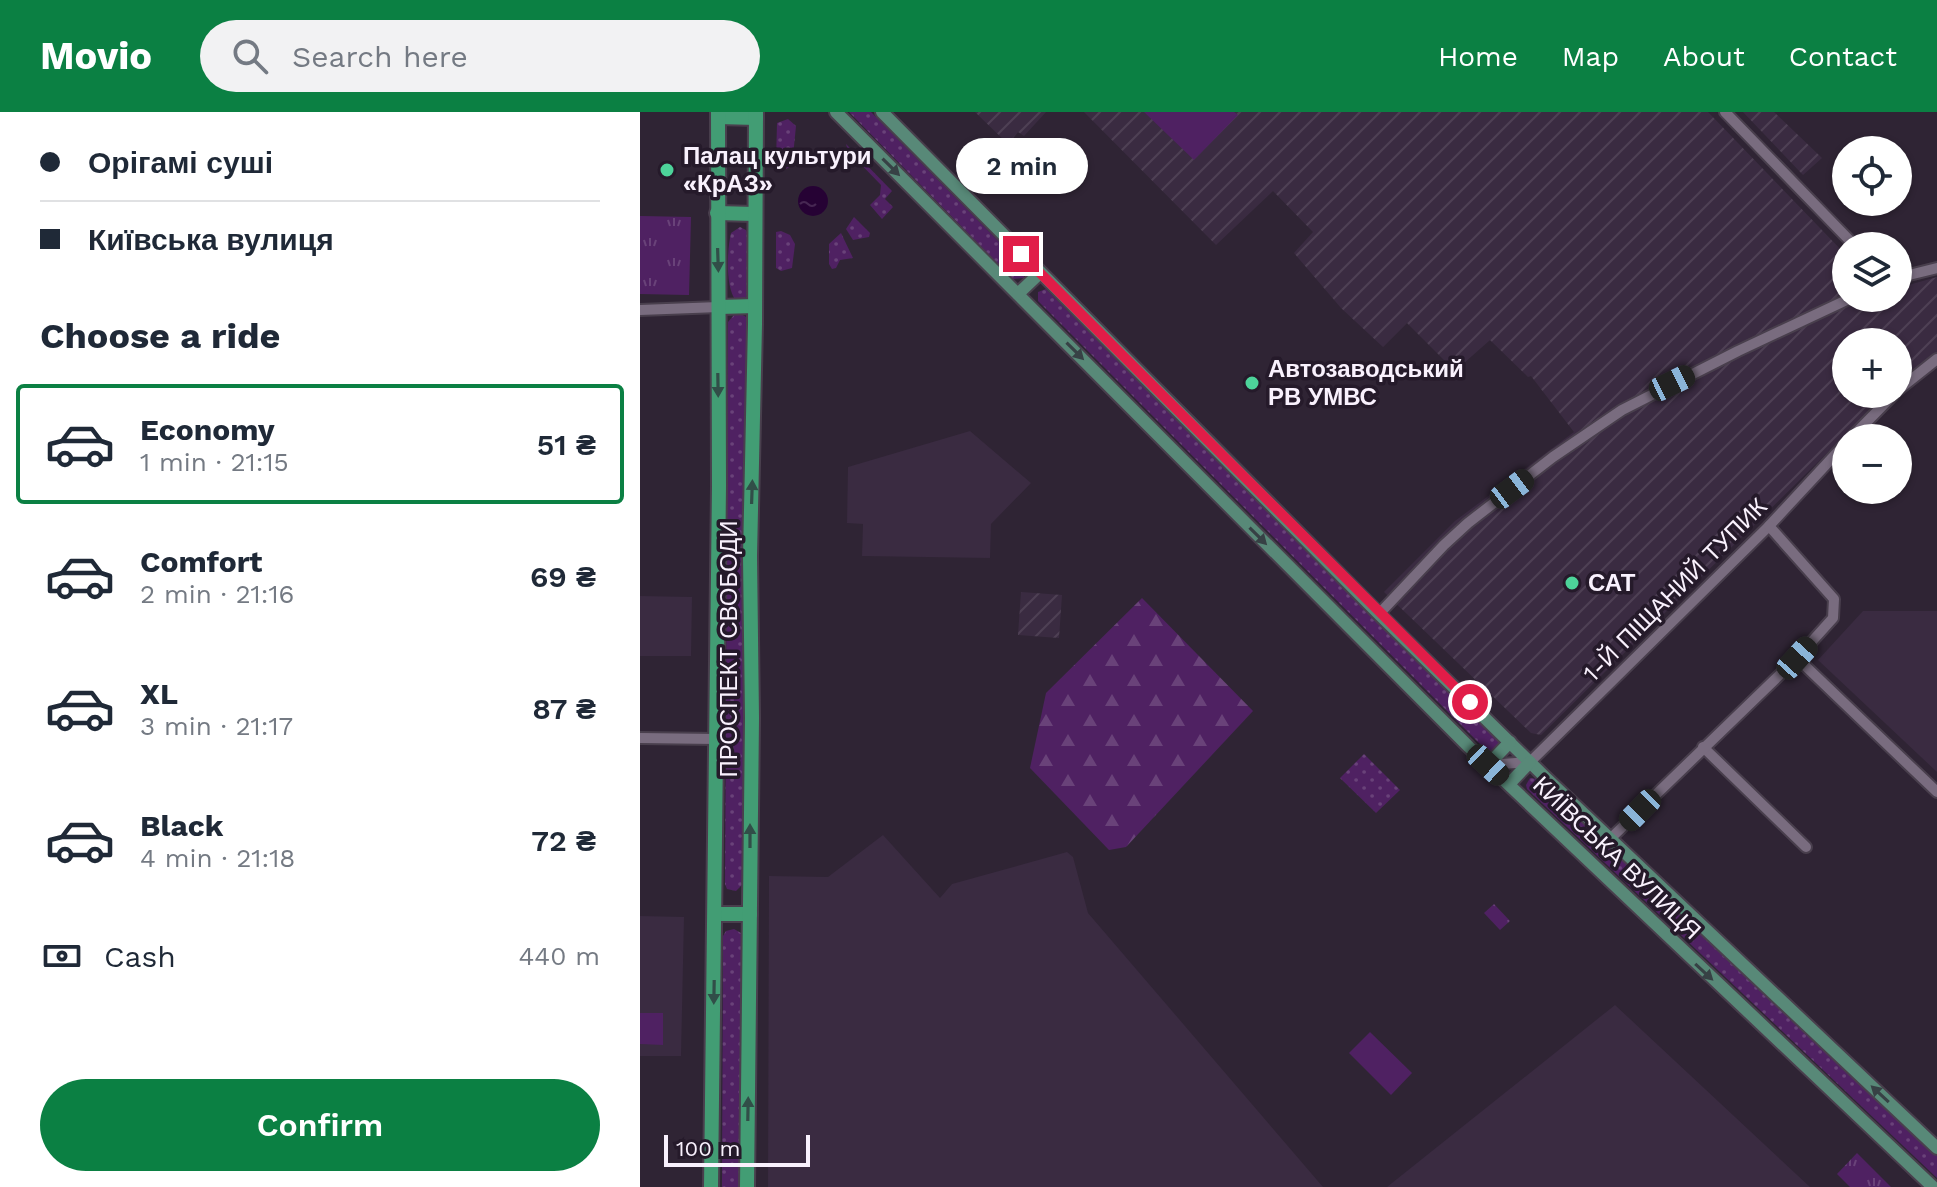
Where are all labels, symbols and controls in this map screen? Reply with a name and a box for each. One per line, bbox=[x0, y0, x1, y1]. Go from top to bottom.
search box bbox=[200, 20, 760, 92]
text: Movio bbox=[40, 34, 152, 78]
icon: search bbox=[228, 34, 272, 78]
text: Search here bbox=[292, 39, 468, 74]
text: Home bbox=[1438, 40, 1518, 73]
text: Map bbox=[1562, 40, 1619, 73]
text: About bbox=[1663, 40, 1745, 73]
text: Contact bbox=[1789, 40, 1897, 73]
map controls bbox=[1832, 136, 1912, 504]
button: locate bbox=[1832, 136, 1912, 216]
callout: 2 min bbox=[955, 138, 1087, 194]
place label: Палац культури «КрАЗ» bbox=[683, 142, 872, 198]
text: Орігамі суші bbox=[88, 145, 273, 180]
text: 2 min bbox=[986, 151, 1058, 181]
one-way arrow bbox=[882, 157, 900, 176]
marker: Палац культури «КрАЗ» bbox=[658, 161, 676, 179]
text: Київська вулиця bbox=[88, 222, 334, 257]
button: layers bbox=[1832, 232, 1912, 312]
route end bbox=[1003, 236, 1039, 272]
one-way arrow bbox=[712, 248, 724, 273]
text: Choose a ride bbox=[40, 315, 280, 357]
button: + bbox=[1832, 328, 1912, 408]
one-way arrow bbox=[1065, 341, 1084, 360]
place label: Автозаводський РВ УМВС bbox=[1268, 355, 1464, 411]
car bbox=[1645, 362, 1699, 404]
one-way arrow bbox=[712, 373, 724, 398]
marker: Автозаводський РВ УМВС bbox=[1243, 374, 1261, 392]
icon: car bbox=[44, 408, 116, 480]
text: Economy bbox=[140, 412, 275, 447]
button: − bbox=[1832, 424, 1912, 504]
text: 51 ₴ bbox=[537, 427, 596, 462]
text: 1 min · 21:15 bbox=[140, 447, 289, 477]
car bbox=[1486, 465, 1538, 513]
one-way arrow bbox=[746, 479, 759, 504]
street label: 1-Й ПІЩАНИЙ ТУПИК bbox=[1577, 492, 1773, 688]
street label: ПРОСПЕКТ СВОБОДИ bbox=[715, 520, 743, 778]
one-way arrow bbox=[1249, 526, 1267, 545]
icon: car bbox=[44, 540, 116, 612]
text: Comfort bbox=[140, 544, 262, 579]
text: 69 ₴ bbox=[530, 559, 596, 594]
place label: САТ bbox=[1588, 569, 1636, 597]
marker: САТ bbox=[1563, 574, 1581, 592]
text: 2 min · 21:16 bbox=[140, 579, 294, 609]
car bbox=[1772, 632, 1822, 684]
icon: car bbox=[44, 672, 116, 744]
text: XL bbox=[140, 676, 178, 711]
route start bbox=[1452, 684, 1488, 720]
text: 87 ₴ bbox=[532, 691, 596, 726]
text: 3 min · 21:17 bbox=[140, 711, 293, 741]
car bbox=[1462, 740, 1514, 790]
street label: КИЇВСЬКА ВУЛИЦЯ bbox=[1527, 771, 1707, 945]
car bbox=[1615, 785, 1665, 835]
icon: car bbox=[44, 804, 116, 876]
text: Black bbox=[140, 808, 224, 843]
text: 72 ₴ bbox=[531, 823, 596, 858]
one-way arrow bbox=[744, 823, 756, 848]
text: 4 min · 21:18 bbox=[140, 843, 295, 873]
icon: cash bbox=[40, 934, 84, 978]
text: Cash bbox=[104, 939, 176, 974]
text: 440 m bbox=[518, 941, 600, 971]
one-way arrow bbox=[1695, 962, 1714, 980]
one-way arrow bbox=[708, 980, 720, 1005]
button: Confirm bbox=[40, 1079, 600, 1171]
one-way arrow bbox=[1871, 1085, 1890, 1103]
one-way arrow bbox=[742, 1096, 754, 1121]
scale bar bbox=[664, 1131, 810, 1167]
text: 100 m bbox=[676, 1136, 740, 1161]

